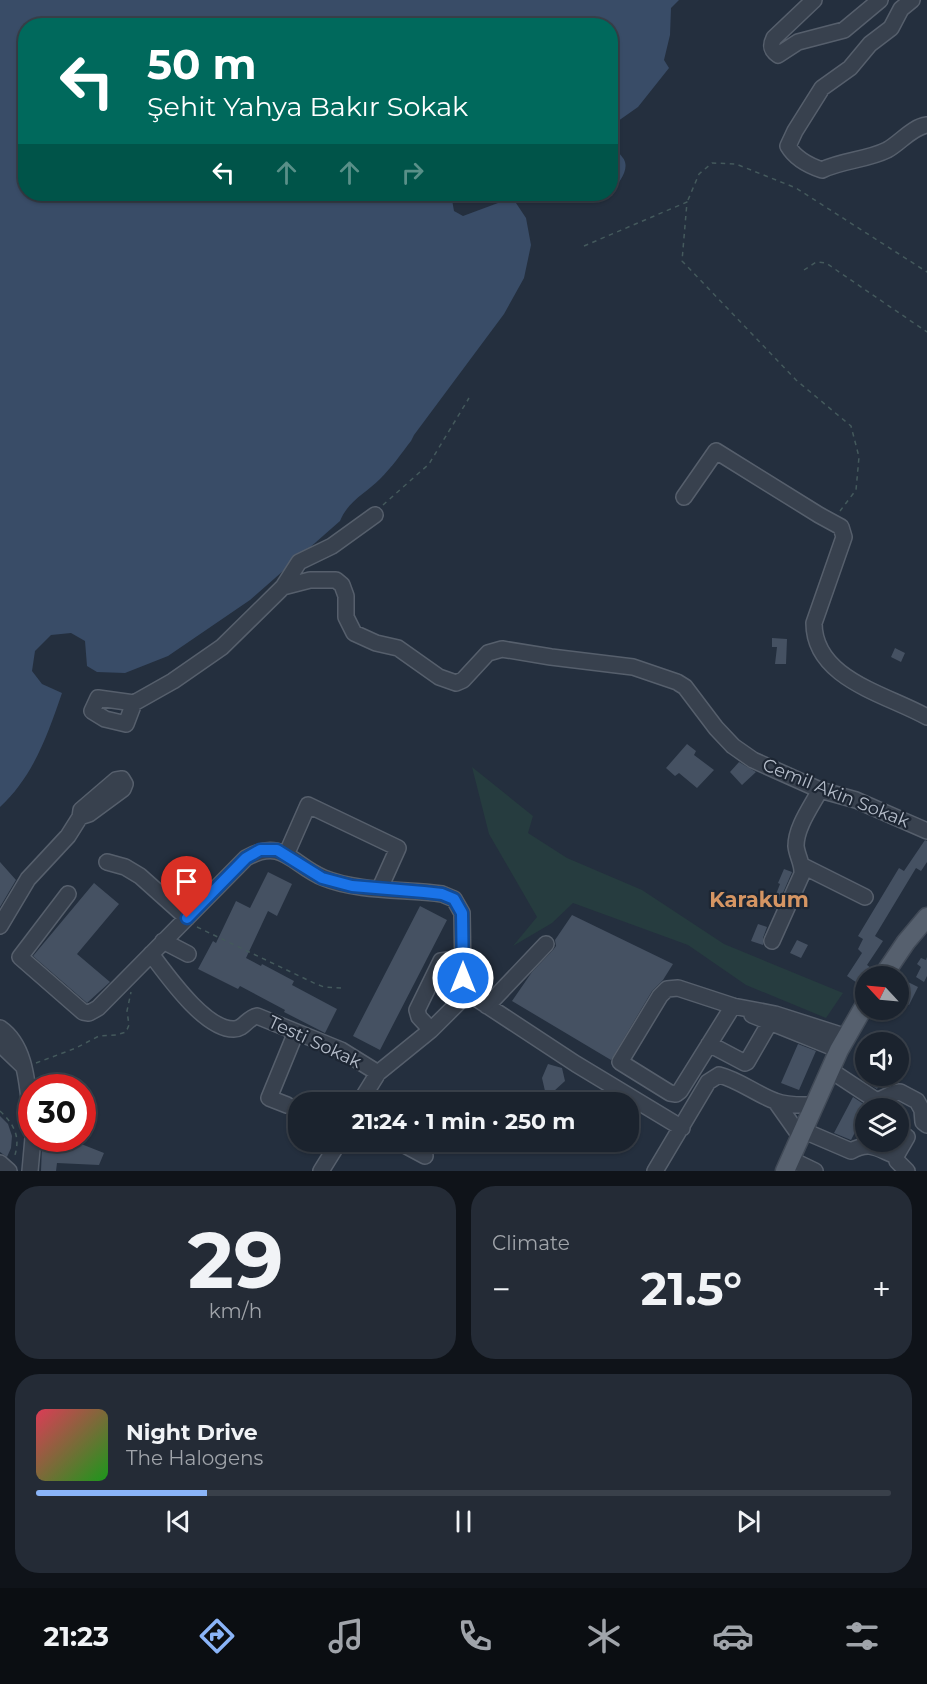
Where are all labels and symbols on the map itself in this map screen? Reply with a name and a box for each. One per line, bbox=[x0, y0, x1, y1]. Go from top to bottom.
street label: Cemil Akin Sokak bbox=[759, 753, 913, 833]
pin bbox=[161, 856, 212, 918]
district label: Karakum bbox=[709, 887, 809, 912]
position arrow bbox=[431, 946, 495, 1010]
north arrow bbox=[855, 966, 909, 1020]
street label: Testi Sokak bbox=[265, 1011, 365, 1073]
speed limit sign: 30 bbox=[18, 1074, 96, 1152]

